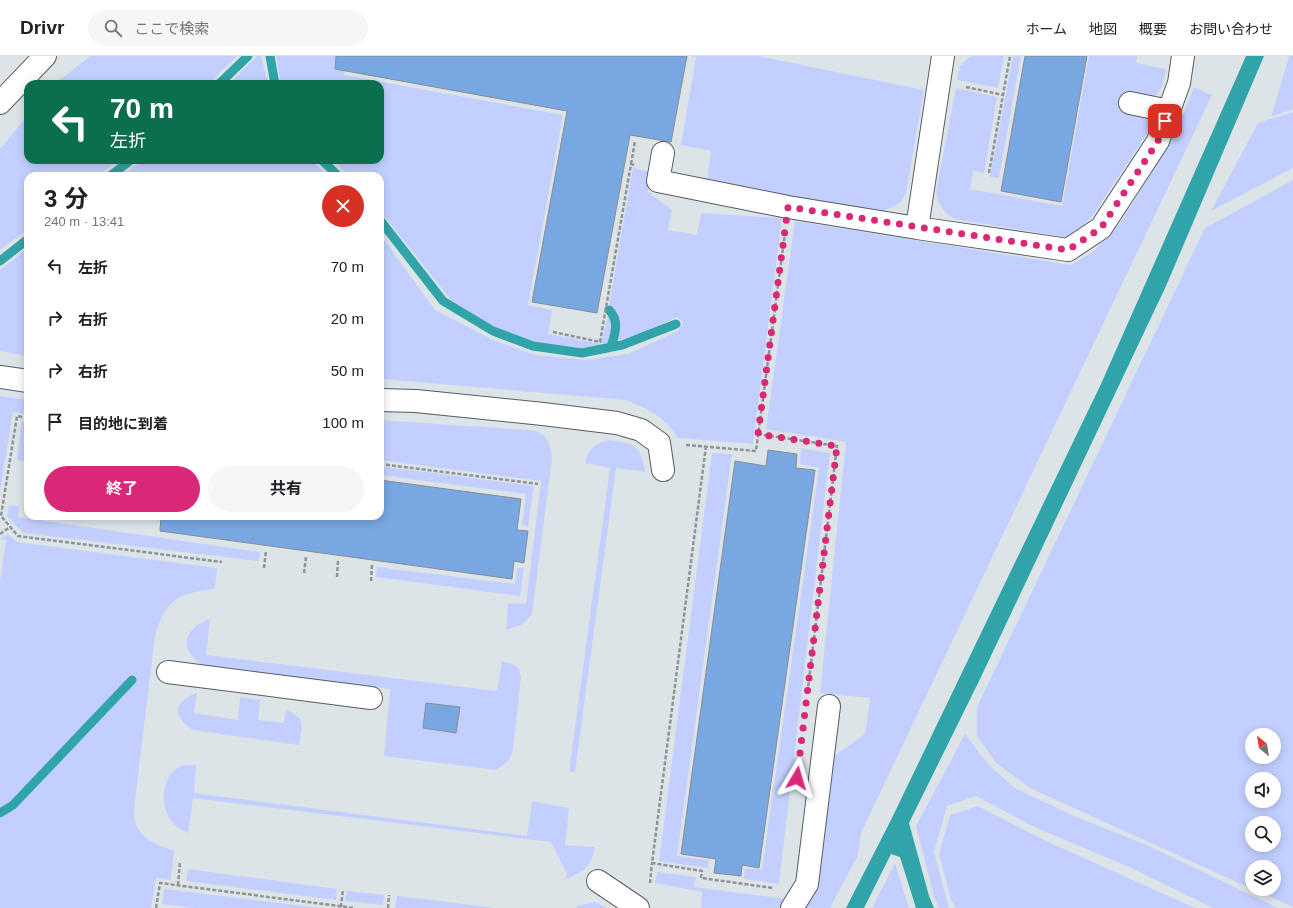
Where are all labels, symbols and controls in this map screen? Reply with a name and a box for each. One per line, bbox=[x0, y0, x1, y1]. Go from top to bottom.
search box bbox=[88, 10, 368, 46]
text: Drivr bbox=[20, 17, 64, 38]
icon: search bbox=[102, 17, 124, 39]
text: ここで検索 bbox=[134, 20, 209, 37]
text: ホーム bbox=[1025, 21, 1067, 37]
text: 地図 bbox=[1089, 21, 1117, 37]
text: 概要 bbox=[1139, 21, 1167, 37]
text: お問い合わせ bbox=[1189, 21, 1273, 37]
text: 70 m bbox=[110, 93, 174, 124]
icon: left bbox=[44, 96, 96, 148]
pin bbox=[1148, 104, 1182, 138]
icon: arrive bbox=[1154, 110, 1176, 132]
text: 左折 bbox=[110, 131, 146, 151]
text: 3 分 bbox=[44, 185, 88, 212]
button: close bbox=[322, 185, 364, 227]
text: 240 m · 13:41 bbox=[44, 214, 124, 229]
icon: left bbox=[44, 255, 66, 277]
text: 70 m bbox=[331, 258, 364, 275]
text: 左折 bbox=[78, 259, 108, 276]
icon: right bbox=[44, 307, 66, 329]
text: 20 m bbox=[331, 310, 364, 327]
text: 右折 bbox=[78, 311, 108, 328]
icon: right bbox=[44, 359, 66, 381]
text: 50 m bbox=[331, 362, 364, 379]
text: 右折 bbox=[78, 363, 108, 380]
icon: arrive bbox=[44, 411, 66, 433]
text: 100 m bbox=[322, 414, 364, 431]
text: 目的地に到着 bbox=[78, 415, 168, 432]
button: 終了 bbox=[44, 466, 200, 512]
button: 共有 bbox=[208, 466, 364, 512]
north arrow bbox=[1245, 728, 1281, 764]
map controls bbox=[1245, 728, 1281, 896]
position arrow bbox=[776, 757, 818, 799]
button: sound bbox=[1245, 772, 1281, 808]
button: search bbox=[1245, 816, 1281, 852]
button: layers bbox=[1245, 860, 1281, 896]

